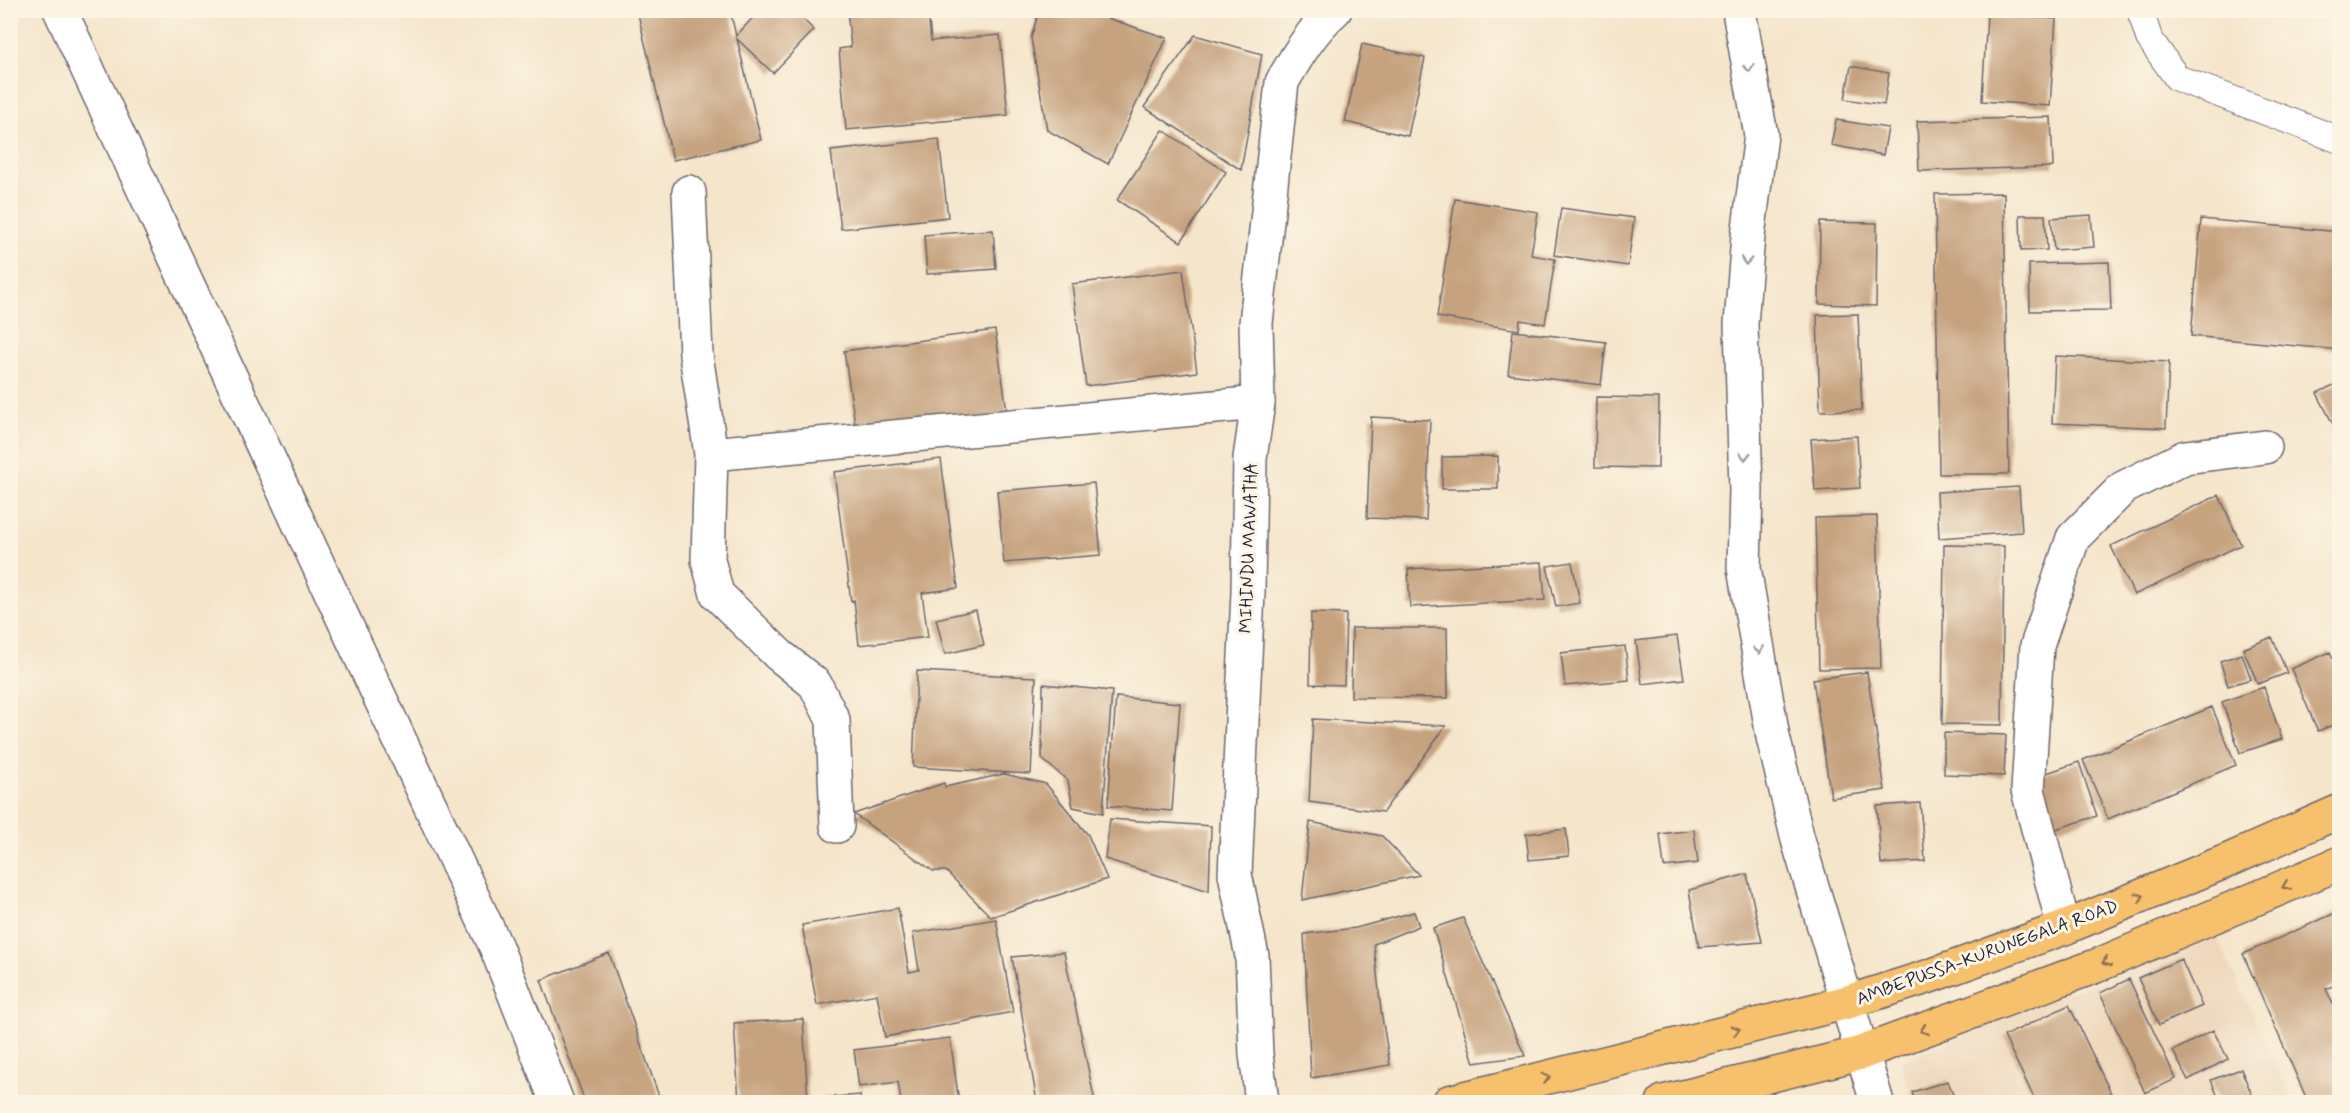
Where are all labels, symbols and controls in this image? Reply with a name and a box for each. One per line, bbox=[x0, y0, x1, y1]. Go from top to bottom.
one-way arrow bbox=[1742, 63, 1755, 73]
one-way arrow bbox=[1740, 257, 1753, 266]
one-way arrow bbox=[1739, 451, 1751, 460]
street label: MIHINDU MAWATHA bbox=[1234, 462, 1264, 634]
one-way arrow bbox=[1752, 644, 1765, 654]
one-way arrow bbox=[2281, 879, 2292, 891]
one-way arrow bbox=[2133, 892, 2144, 904]
street label: AMBEPUSSA-KURUNEGALA ROAD bbox=[1853, 894, 2122, 1012]
one-way arrow bbox=[2101, 955, 2112, 967]
one-way arrow bbox=[1919, 1023, 1929, 1036]
one-way arrow bbox=[1730, 1025, 1740, 1037]
one-way arrow bbox=[1541, 1072, 1551, 1085]

